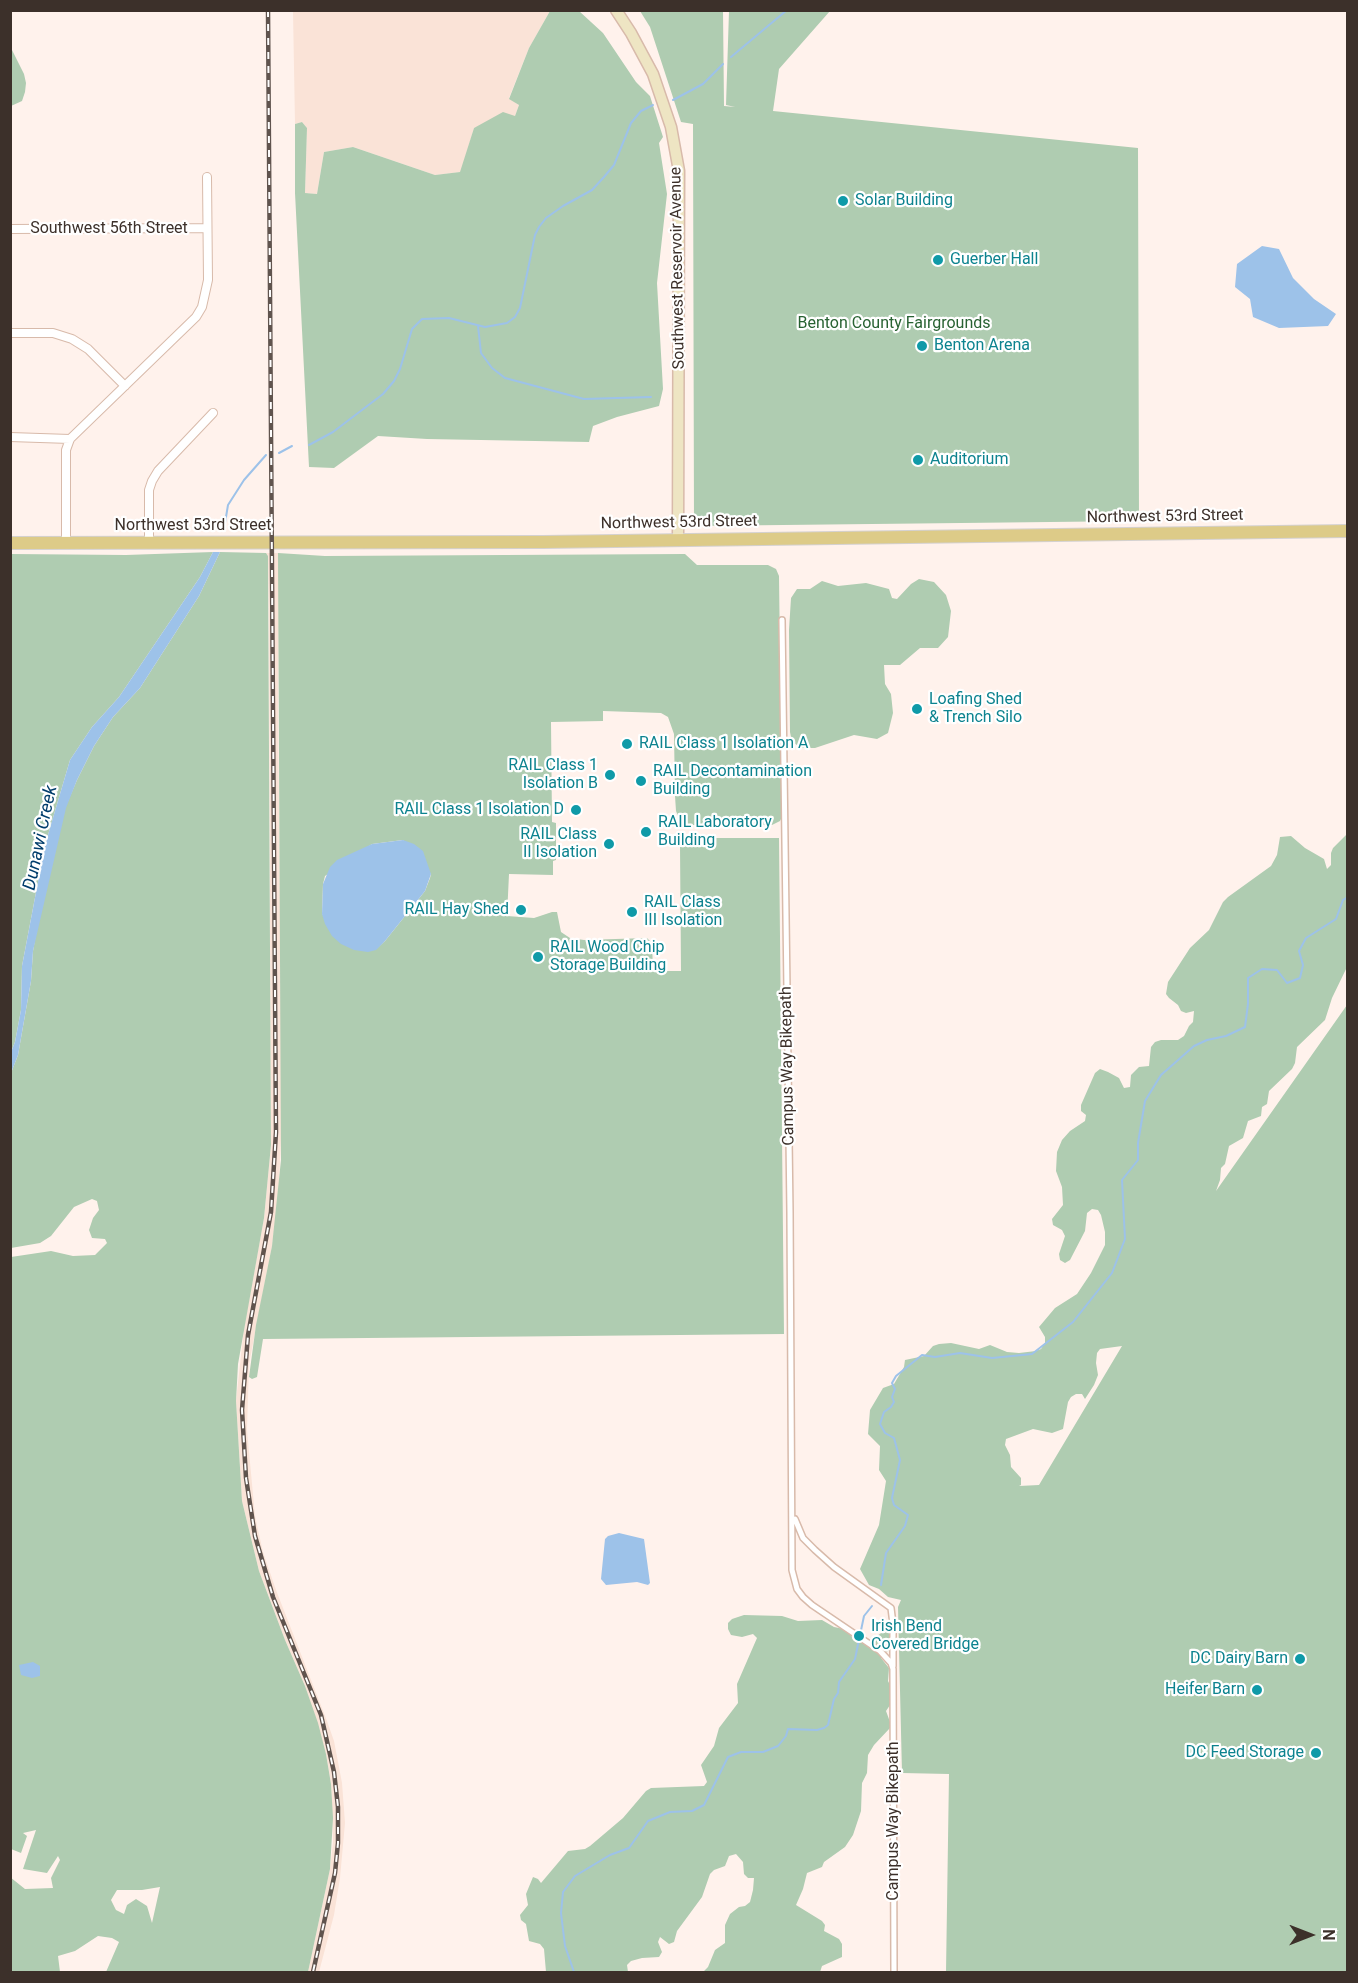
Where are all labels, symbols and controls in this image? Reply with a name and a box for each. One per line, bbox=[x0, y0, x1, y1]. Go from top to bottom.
street label: Southwest Reservoir Avenue bbox=[667, 167, 689, 369]
place label: Solar Building bbox=[855, 191, 953, 211]
marker: Solar Building bbox=[836, 194, 850, 208]
street label: Southwest 56th Street bbox=[30, 219, 188, 239]
place label: Guerber Hall bbox=[950, 250, 1038, 270]
marker: Guerber Hall bbox=[931, 253, 945, 267]
park label: Benton County Fairgrounds bbox=[797, 314, 991, 334]
place label: Benton Arena bbox=[934, 336, 1030, 356]
marker: Benton Arena bbox=[915, 339, 929, 353]
place label: Auditorium bbox=[930, 450, 1008, 470]
marker: Auditorium bbox=[911, 453, 925, 467]
street label: Northwest 53rd Street bbox=[1086, 506, 1244, 528]
street label: Northwest 53rd Street bbox=[600, 512, 758, 534]
street label: Northwest 53rd Street bbox=[115, 516, 271, 536]
place label: Loafing Shed & Trench Silo bbox=[929, 690, 1022, 728]
marker: Loafing Shed & Trench Silo bbox=[910, 702, 924, 716]
place label: RAIL Class 1 Isolation A bbox=[639, 734, 809, 754]
marker: RAIL Class 1 Isolation A bbox=[620, 737, 634, 751]
place label: RAIL Class 1 Isolation B bbox=[508, 756, 598, 794]
place label: RAIL Decontamination Building bbox=[653, 762, 812, 800]
marker: RAIL Class 1 Isolation B bbox=[603, 768, 617, 782]
marker: RAIL Decontamination Building bbox=[634, 774, 648, 788]
water label: Dunawi Creek bbox=[19, 784, 63, 892]
place label: RAIL Class 1 Isolation D bbox=[394, 800, 564, 820]
marker: RAIL Class 1 Isolation D bbox=[569, 803, 583, 817]
place label: RAIL Laboratory Building bbox=[658, 813, 772, 851]
place label: RAIL Class II Isolation bbox=[520, 825, 597, 863]
marker: RAIL Laboratory Building bbox=[639, 825, 653, 839]
marker: RAIL Class II Isolation bbox=[602, 837, 616, 851]
place label: RAIL Class III Isolation bbox=[644, 893, 722, 931]
place label: RAIL Hay Shed bbox=[404, 900, 509, 920]
marker: RAIL Hay Shed bbox=[514, 903, 528, 917]
marker: RAIL Class III Isolation bbox=[625, 905, 639, 919]
place label: RAIL Wood Chip Storage Building bbox=[550, 938, 666, 976]
marker: RAIL Wood Chip Storage Building bbox=[531, 950, 545, 964]
street label: Campus Way Bikepath bbox=[777, 986, 799, 1146]
place label: Irish Bend Covered Bridge bbox=[871, 1617, 979, 1655]
marker: Irish Bend Covered Bridge bbox=[852, 1629, 866, 1643]
place label: DC Dairy Barn bbox=[1190, 1649, 1288, 1669]
marker: DC Dairy Barn bbox=[1293, 1652, 1307, 1666]
place label: Heifer Barn bbox=[1165, 1680, 1245, 1700]
marker: Heifer Barn bbox=[1250, 1683, 1264, 1697]
street label: Campus Way Bikepath bbox=[884, 1741, 904, 1901]
place label: DC Feed Storage bbox=[1185, 1743, 1304, 1763]
marker: DC Feed Storage bbox=[1309, 1746, 1323, 1760]
north arrow bbox=[1280, 1905, 1340, 1965]
text: N bbox=[1319, 1929, 1338, 1941]

